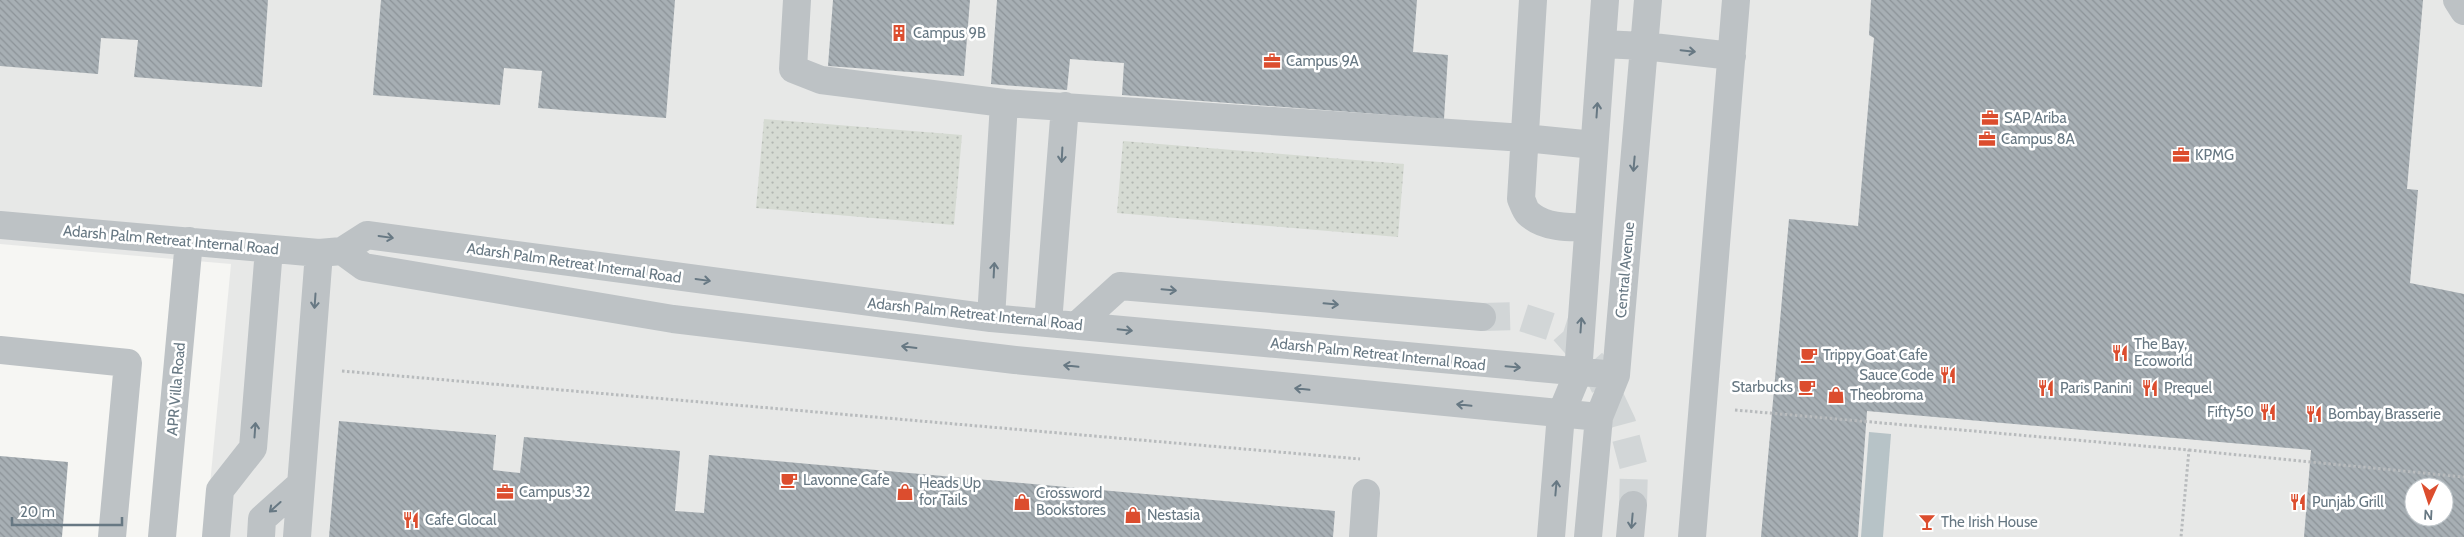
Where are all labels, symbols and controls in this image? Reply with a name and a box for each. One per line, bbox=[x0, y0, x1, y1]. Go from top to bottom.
building icon: Campus 9B bbox=[889, 23, 909, 43]
place label: Campus 9B bbox=[913, 24, 986, 42]
one-way arrow bbox=[1680, 46, 1696, 56]
office icon: Campus 9A bbox=[1262, 51, 1282, 71]
place label: Campus 9A bbox=[1286, 52, 1360, 70]
one-way arrow bbox=[1592, 103, 1602, 119]
office icon: SAP Ariba bbox=[1980, 108, 2000, 128]
place label: SAP Ariba bbox=[2004, 109, 2067, 127]
office icon: Campus 8A bbox=[1977, 129, 1997, 149]
place label: Campus 8A bbox=[2001, 130, 2075, 148]
office icon: KPMG bbox=[2171, 145, 2191, 165]
place label: KPMG bbox=[2195, 146, 2234, 164]
one-way arrow bbox=[1058, 147, 1067, 163]
one-way arrow bbox=[1629, 156, 1639, 172]
street label: Central Avenue bbox=[1612, 221, 1638, 319]
street label: Adarsh Palm Retreat Internal Road bbox=[62, 222, 280, 258]
one-way arrow bbox=[377, 232, 393, 242]
street label: Adarsh Palm Retreat Internal Road bbox=[466, 239, 682, 287]
one-way arrow bbox=[990, 262, 999, 278]
one-way arrow bbox=[694, 275, 710, 285]
one-way arrow bbox=[1160, 286, 1176, 295]
one-way arrow bbox=[311, 293, 320, 309]
street label: Adarsh Palm Retreat Internal Road bbox=[866, 294, 1084, 334]
one-way arrow bbox=[1322, 300, 1338, 309]
one-way arrow bbox=[1577, 317, 1586, 333]
one-way arrow bbox=[1116, 325, 1132, 335]
street label: Adarsh Palm Retreat Internal Road bbox=[1269, 334, 1487, 374]
place label: The Bay, Ecoworld bbox=[2134, 335, 2193, 370]
street label: APR Villa Road bbox=[163, 342, 189, 436]
one-way arrow bbox=[901, 342, 917, 352]
restaurant icon: The Bay, Ecoworld bbox=[2110, 343, 2130, 363]
cafe icon: Trippy Goat Cafe bbox=[1799, 345, 1819, 365]
place label: Trippy Goat Cafe bbox=[1823, 346, 1928, 364]
one-way arrow bbox=[1063, 361, 1079, 371]
one-way arrow bbox=[1504, 362, 1520, 372]
restaurant icon: Sauce Code bbox=[1938, 365, 1958, 385]
place label: Sauce Code bbox=[1859, 366, 1934, 384]
cafe icon: Starbucks bbox=[1797, 377, 1817, 397]
place label: Starbucks bbox=[1732, 378, 1793, 396]
restaurant icon: Paris Panini bbox=[2036, 378, 2056, 398]
restaurant icon: Prequel bbox=[2140, 378, 2160, 398]
place label: Paris Panini bbox=[2060, 379, 2132, 397]
place label: Prequel bbox=[2164, 379, 2213, 397]
one-way arrow bbox=[1294, 384, 1310, 394]
shop icon: Theobroma bbox=[1826, 385, 1846, 405]
place label: Theobroma bbox=[1850, 386, 1924, 404]
one-way arrow bbox=[1456, 400, 1472, 410]
restaurant icon: Fifty50 bbox=[2258, 402, 2278, 422]
place label: Fifty50 bbox=[2207, 403, 2254, 421]
restaurant icon: Bombay Brasserie bbox=[2304, 404, 2324, 424]
place label: Bombay Brasserie bbox=[2328, 405, 2441, 423]
one-way arrow bbox=[250, 422, 259, 438]
cafe icon: Lavonne Cafe bbox=[779, 470, 799, 490]
place label: Lavonne Cafe bbox=[803, 471, 890, 489]
place label: Heads Up for Tails bbox=[919, 474, 981, 509]
north arrow bbox=[2404, 477, 2454, 527]
one-way arrow bbox=[1551, 481, 1560, 497]
office icon: Campus 32 bbox=[495, 482, 515, 502]
shop icon: Heads Up for Tails bbox=[895, 482, 915, 502]
place label: Campus 32 bbox=[519, 483, 591, 501]
place label: Crossword Bookstores bbox=[1036, 484, 1106, 519]
shop icon: Crossword Bookstores bbox=[1012, 492, 1032, 512]
restaurant icon: Punjab Grill bbox=[2288, 492, 2308, 512]
place label: Punjab Grill bbox=[2312, 493, 2384, 511]
scale bar bbox=[12, 494, 122, 526]
one-way arrow bbox=[268, 502, 281, 513]
text: 20 m bbox=[20, 503, 55, 521]
shop icon: Nestasia bbox=[1123, 505, 1143, 525]
place label: Nestasia bbox=[1147, 506, 1201, 524]
text: N bbox=[2423, 506, 2434, 524]
restaurant icon: Cafe Glocal bbox=[401, 510, 421, 530]
place label: Cafe Glocal bbox=[425, 511, 497, 529]
bar icon: The Irish House bbox=[1917, 512, 1937, 532]
one-way arrow bbox=[1627, 513, 1636, 529]
place label: The Irish House bbox=[1941, 513, 2038, 531]

